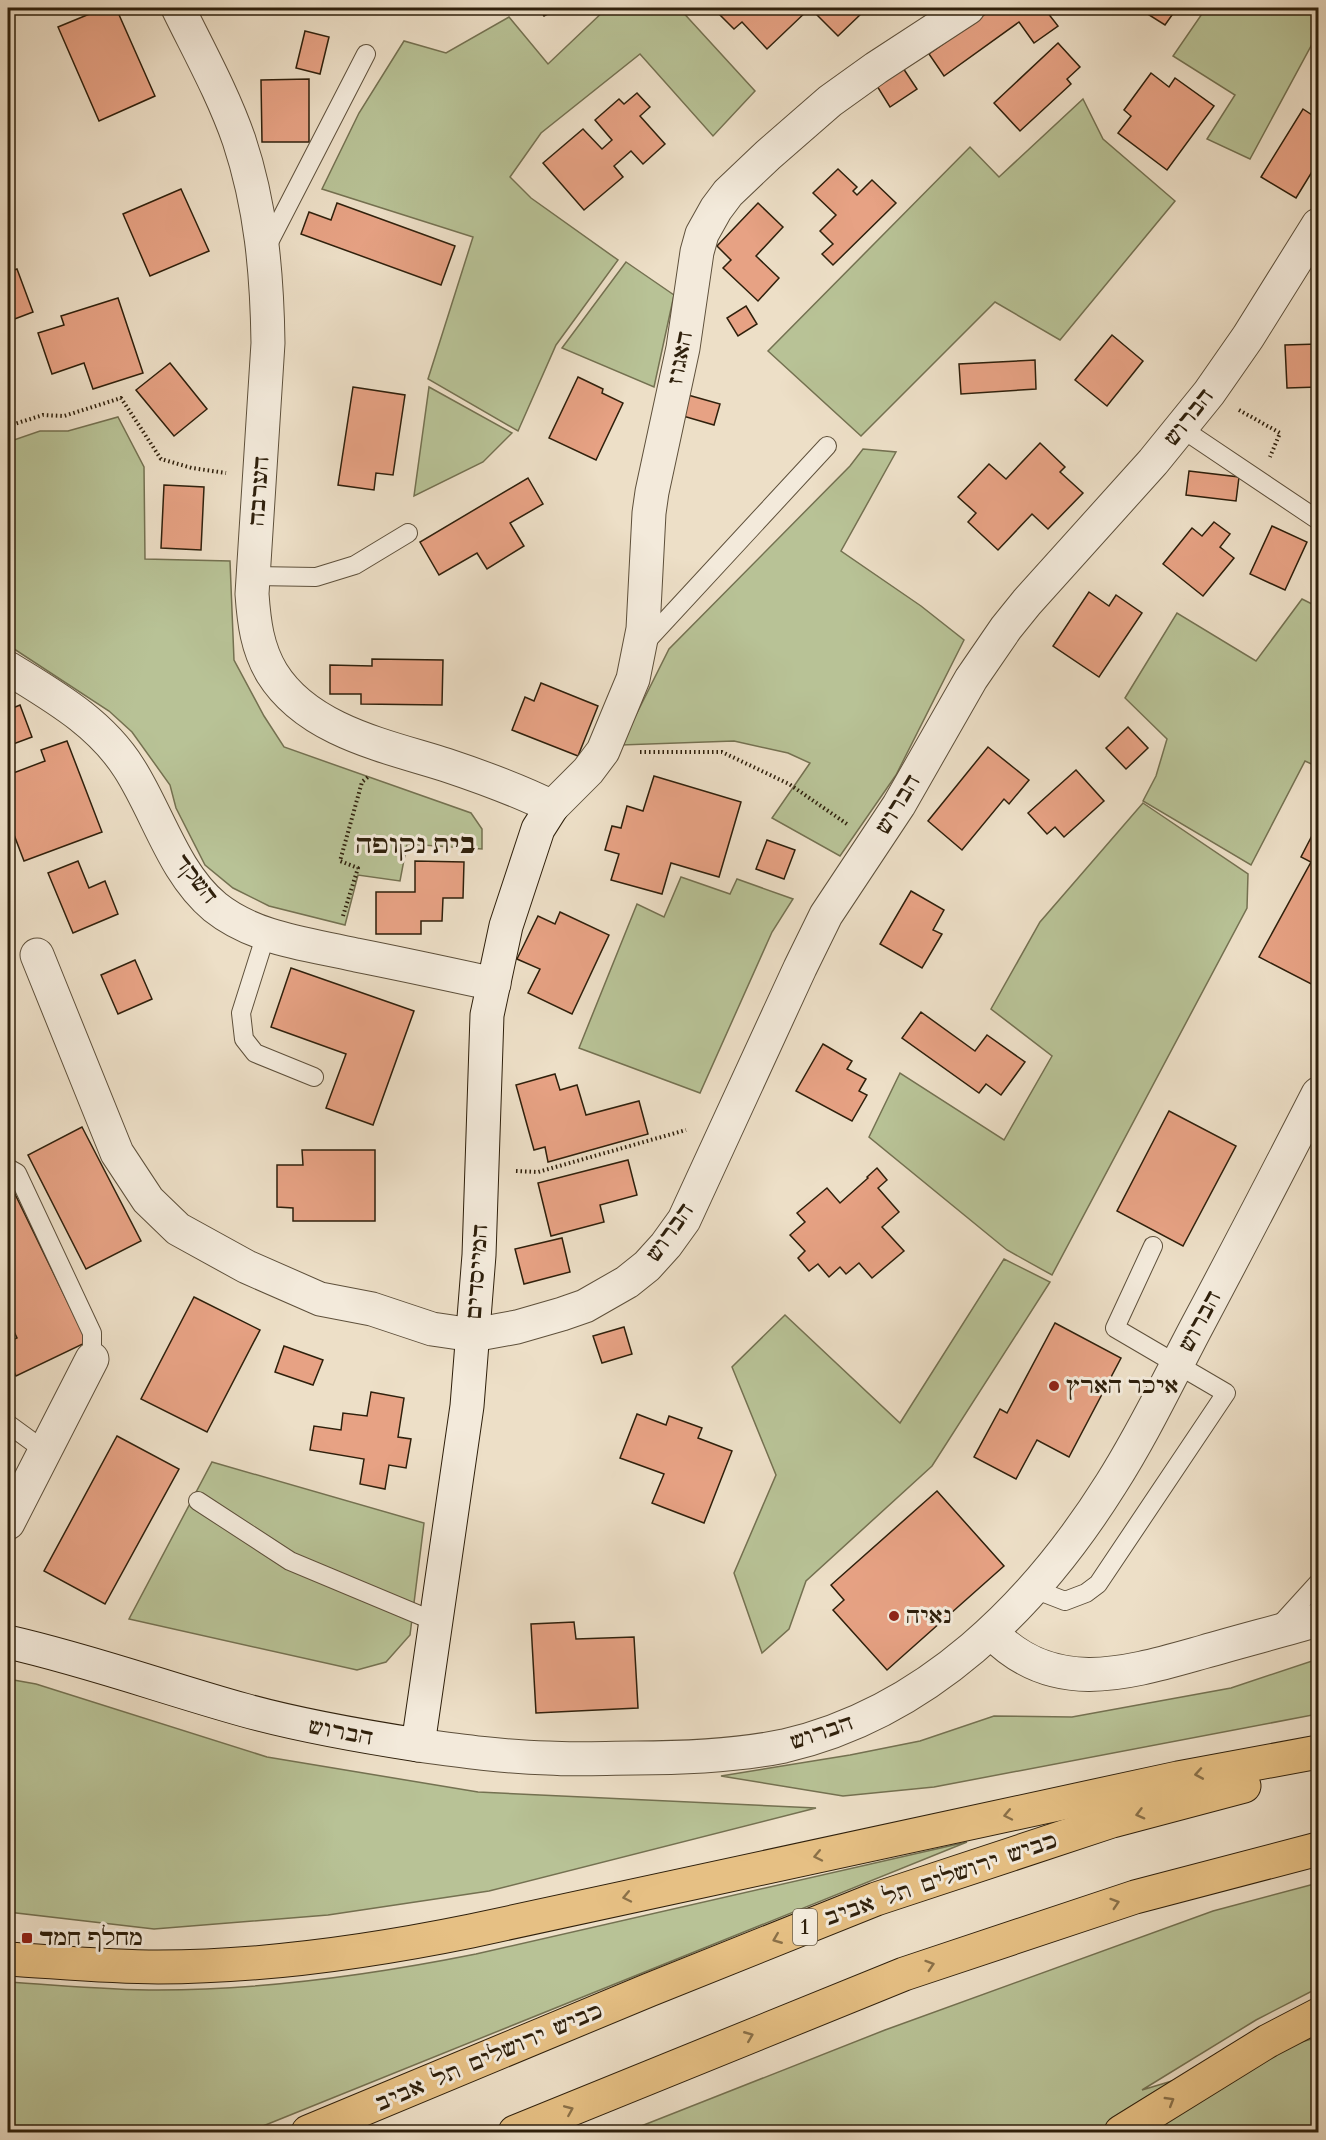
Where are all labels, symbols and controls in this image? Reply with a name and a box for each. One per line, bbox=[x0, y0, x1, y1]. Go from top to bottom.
street label: האגוז bbox=[660, 329, 700, 387]
street label: הברוש bbox=[1157, 382, 1221, 452]
street label: הערבה bbox=[242, 455, 276, 527]
street label: הברוש bbox=[869, 769, 928, 839]
district label: בית נקופה bbox=[356, 827, 476, 862]
street label: השקד bbox=[167, 848, 225, 910]
street label: הברוש bbox=[639, 1197, 701, 1267]
street label: המייסדים bbox=[459, 1223, 495, 1321]
street label: הברוש bbox=[1172, 1285, 1228, 1357]
place label: איכר הארץ bbox=[1066, 1371, 1178, 1401]
marker: איכר הארץ bbox=[1047, 1379, 1061, 1393]
place label: נאיה bbox=[906, 1601, 951, 1631]
marker: נאיה bbox=[887, 1609, 901, 1623]
street label: הברוש bbox=[787, 1707, 857, 1757]
street label: הברוש bbox=[306, 1711, 376, 1753]
one-way arrow bbox=[1194, 1767, 1204, 1780]
one-way arrow bbox=[1135, 1806, 1145, 1819]
one-way arrow bbox=[1004, 1808, 1014, 1821]
street label: כביש ירושלים תל אביב bbox=[821, 1825, 1061, 1933]
one-way arrow bbox=[813, 1849, 823, 1862]
one-way arrow bbox=[622, 1890, 632, 1903]
one-way arrow bbox=[1109, 1898, 1120, 1911]
road number: 1 bbox=[793, 1909, 817, 1945]
place label: מחלף חמד bbox=[39, 1923, 143, 1953]
marker: מחלף חמד bbox=[20, 1931, 34, 1945]
one-way arrow bbox=[773, 1932, 784, 1944]
one-way arrow bbox=[924, 1959, 935, 1972]
street label: כביש ירושלים תל אביב bbox=[371, 1995, 607, 2119]
one-way arrow bbox=[743, 2031, 754, 2043]
one-way arrow bbox=[1164, 2096, 1174, 2108]
one-way arrow bbox=[562, 2105, 573, 2117]

